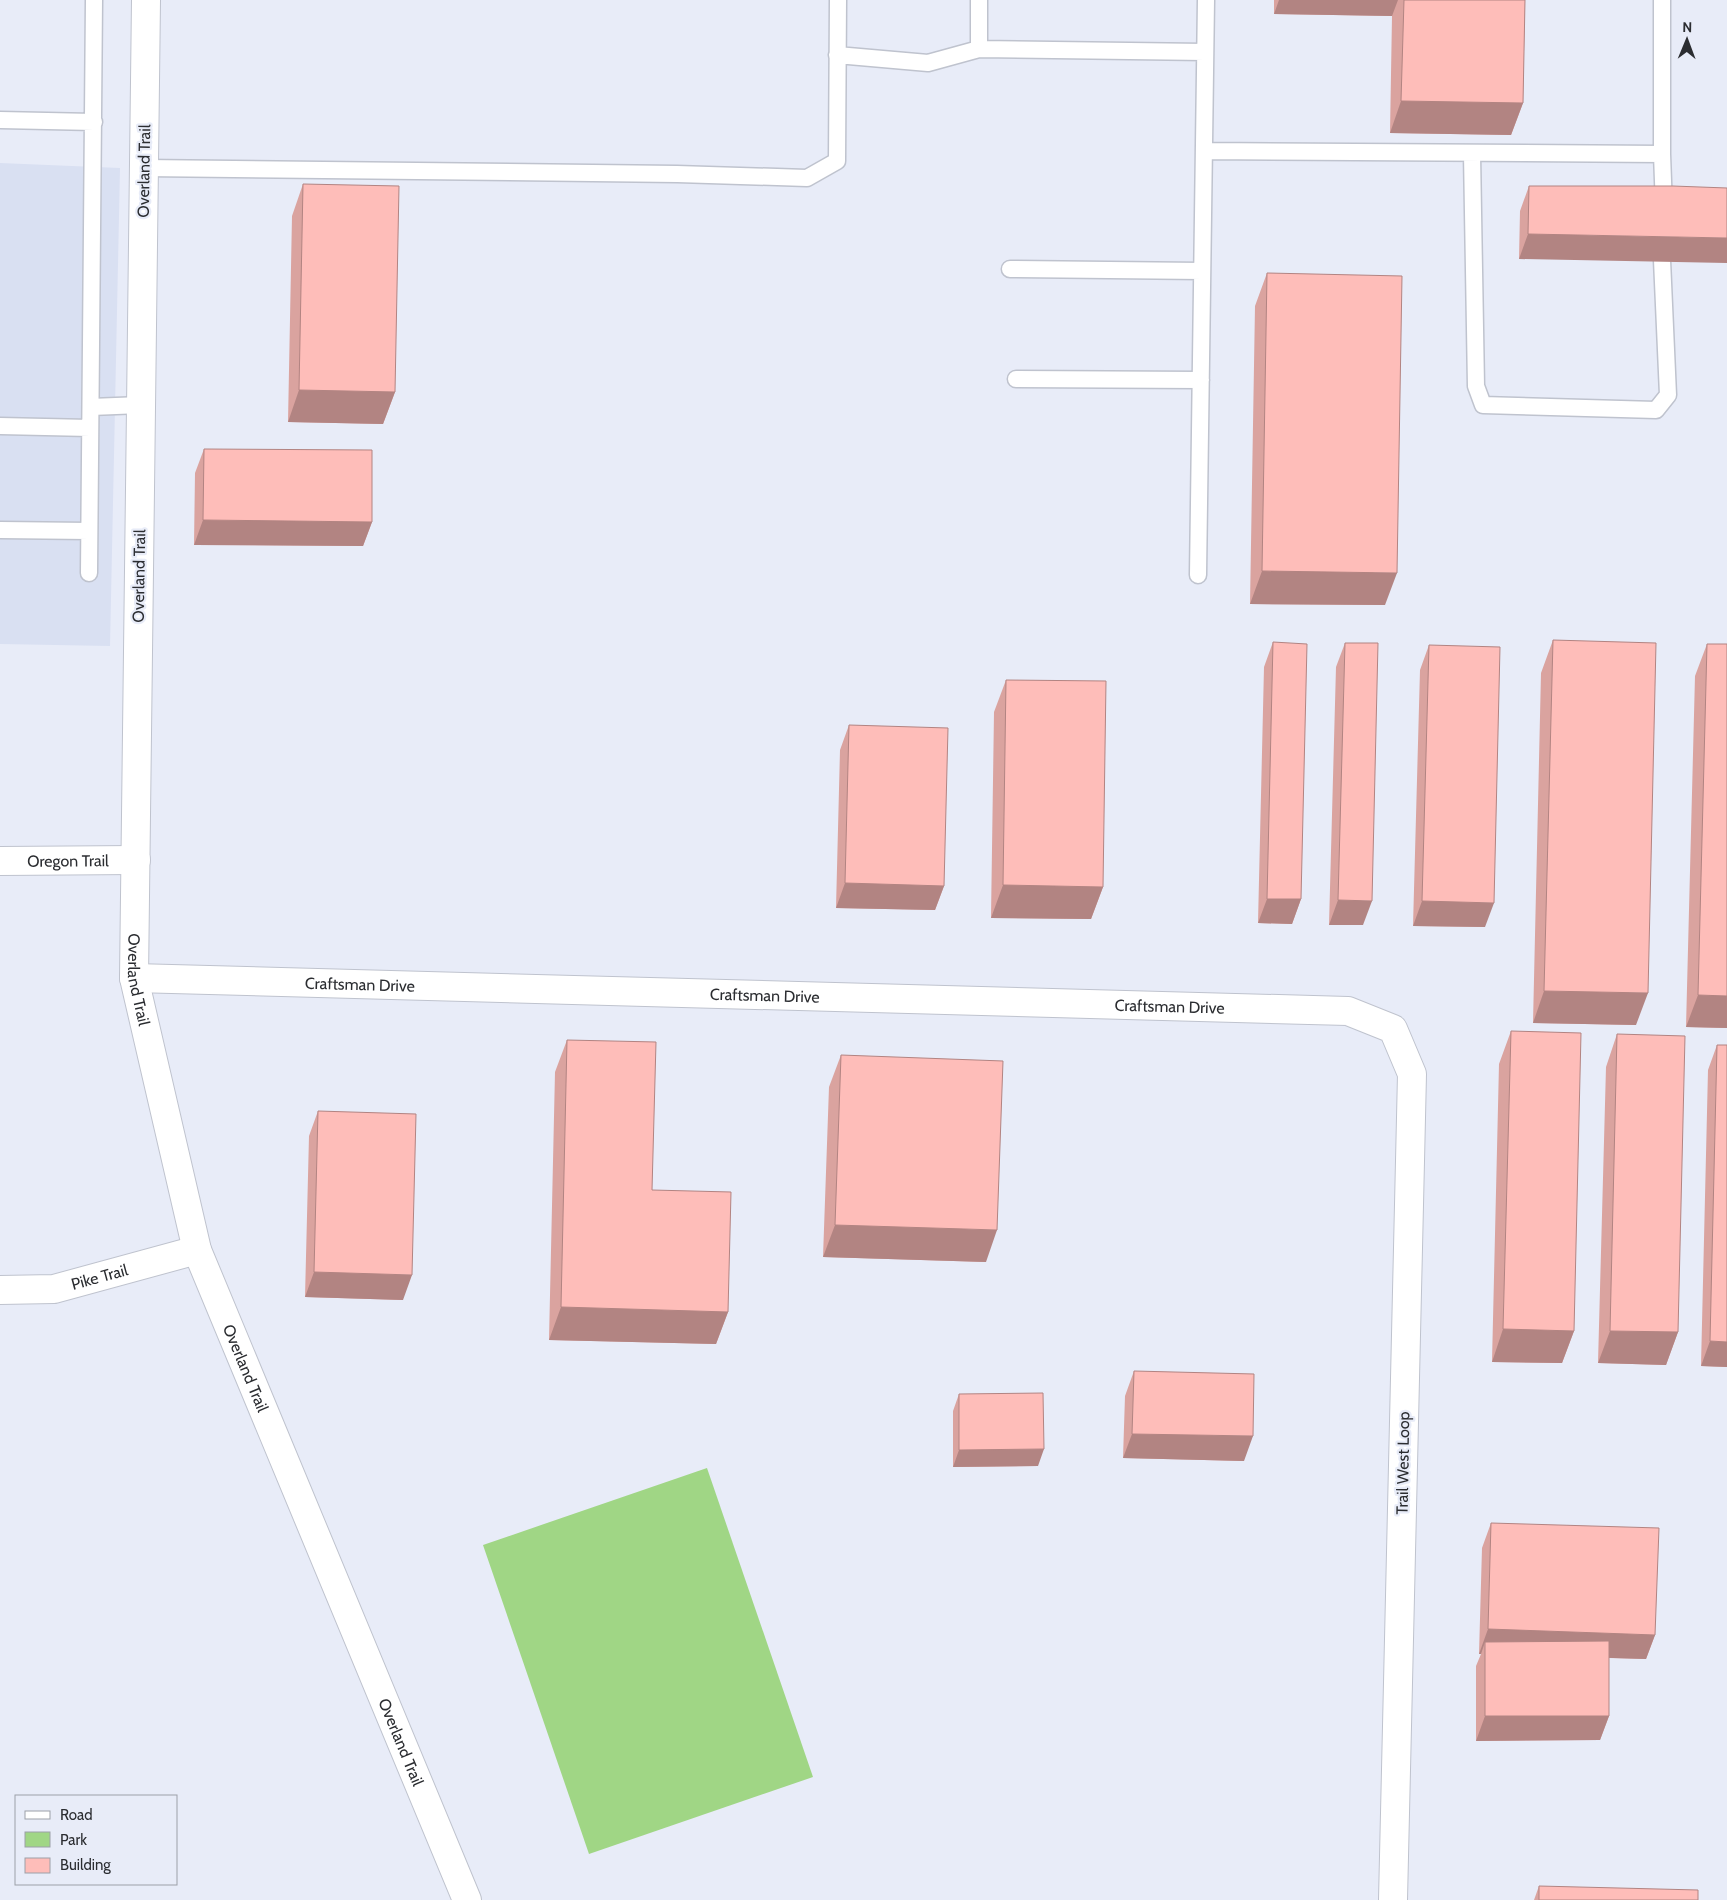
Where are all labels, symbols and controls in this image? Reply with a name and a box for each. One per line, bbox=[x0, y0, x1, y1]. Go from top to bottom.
north arrow bbox=[1662, 15, 1712, 65]
text: N bbox=[1682, 18, 1692, 36]
street label: Overland Trail bbox=[134, 124, 154, 218]
street label: Overland Trail bbox=[129, 529, 149, 623]
street label: Oregon Trail bbox=[27, 851, 109, 870]
street label: Overland Trail bbox=[124, 933, 154, 1028]
street label: Craftsman Drive bbox=[305, 973, 415, 995]
street label: Craftsman Drive bbox=[710, 984, 820, 1006]
street label: Craftsman Drive bbox=[1114, 995, 1225, 1017]
street label: Pike Trail bbox=[69, 1260, 130, 1293]
street label: Overland Trail bbox=[219, 1321, 273, 1415]
street label: Trail West Loop bbox=[1393, 1411, 1413, 1515]
street label: Overland Trail bbox=[375, 1695, 428, 1789]
legend bbox=[15, 1795, 178, 1885]
text: Road bbox=[60, 1806, 93, 1824]
text: Park bbox=[60, 1831, 87, 1849]
text: Building bbox=[60, 1856, 111, 1874]

